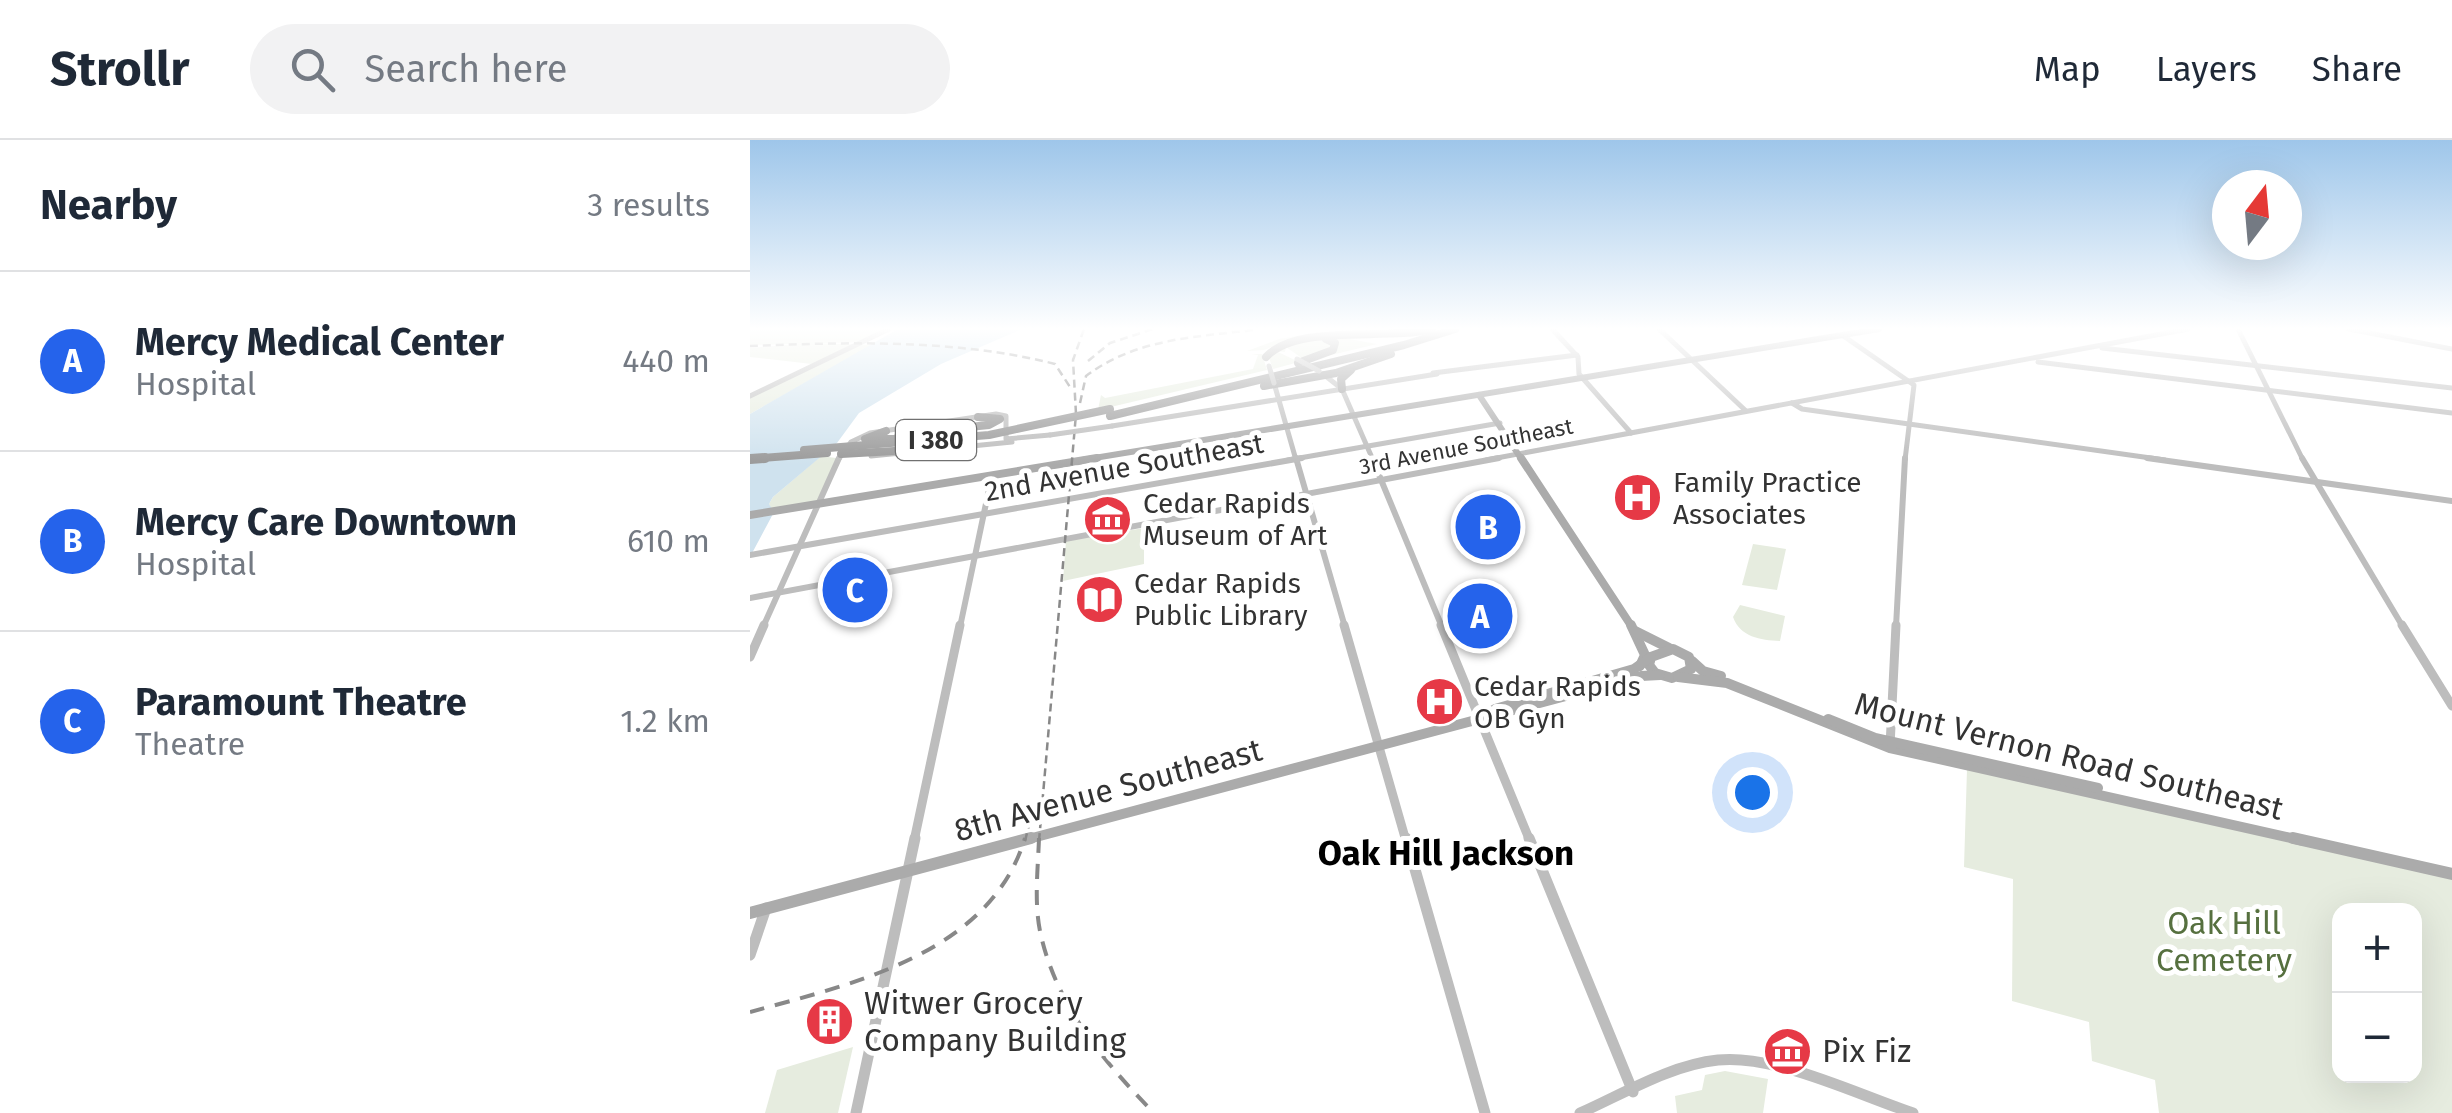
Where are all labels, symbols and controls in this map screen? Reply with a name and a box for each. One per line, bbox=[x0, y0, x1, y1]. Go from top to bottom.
search box bbox=[250, 24, 950, 114]
text: Strollr bbox=[50, 40, 190, 98]
icon: search bbox=[285, 42, 340, 97]
text: Search here bbox=[365, 46, 568, 92]
text: Map bbox=[2034, 48, 2101, 90]
text: Layers bbox=[2156, 48, 2257, 90]
text: Share bbox=[2312, 48, 2402, 90]
north arrow bbox=[2212, 170, 2302, 260]
text: Nearby bbox=[40, 180, 177, 230]
text: 3 results bbox=[587, 186, 710, 224]
text: Mercy Medical Center bbox=[135, 319, 504, 365]
text: A bbox=[63, 342, 82, 380]
text: 440 m bbox=[622, 342, 710, 380]
text: Hospital bbox=[135, 365, 256, 403]
street label: 3rd Avenue Southeast bbox=[1357, 413, 1575, 480]
road number: I 380 bbox=[896, 420, 976, 460]
street label: 2nd Avenue Southeast bbox=[982, 427, 1267, 508]
place label: Family Practice Associates bbox=[1673, 466, 1862, 531]
hospital icon: Family Practice Associates bbox=[1612, 472, 1664, 524]
place label: Cedar Rapids Museum of Art bbox=[1143, 487, 1328, 552]
pin: B bbox=[1456, 490, 1520, 564]
museum icon: Cedar Rapids Museum of Art bbox=[1082, 493, 1134, 545]
text: Mercy Care Downtown bbox=[135, 499, 517, 545]
text: B bbox=[63, 522, 82, 560]
text: 610 m bbox=[627, 522, 710, 560]
text: Hospital bbox=[135, 545, 256, 583]
pin: C bbox=[822, 552, 888, 628]
place label: Cedar Rapids Public Library bbox=[1134, 567, 1308, 632]
library icon: Cedar Rapids Public Library bbox=[1073, 573, 1125, 625]
pin: A bbox=[1448, 578, 1512, 654]
place label: Cedar Rapids OB Gyn bbox=[1474, 670, 1641, 735]
hospital icon: Cedar Rapids OB Gyn bbox=[1413, 676, 1465, 728]
text: Paramount Theatre bbox=[135, 679, 467, 725]
street label: Mount Vernon Road Southeast bbox=[1851, 684, 2288, 828]
text: C bbox=[63, 702, 82, 740]
text: 1.2 km bbox=[620, 702, 710, 740]
text: Theatre bbox=[135, 725, 245, 763]
street label: 8th Avenue Southeast bbox=[950, 731, 1266, 849]
your location bbox=[1727, 767, 1778, 818]
district label: Oak Hill Jackson bbox=[1318, 832, 1574, 874]
map controls bbox=[2332, 903, 2422, 1083]
button: + bbox=[2332, 903, 2422, 993]
park label: Oak Hill Cemetery bbox=[2156, 904, 2292, 979]
place label: Witwer Grocery Company Building bbox=[864, 984, 1126, 1059]
button: − bbox=[2332, 993, 2422, 1083]
building icon: Witwer Grocery Company Building bbox=[803, 995, 855, 1047]
museum icon: Pix Fiz bbox=[1761, 1025, 1813, 1077]
place label: Pix Fiz bbox=[1822, 1032, 1911, 1070]

